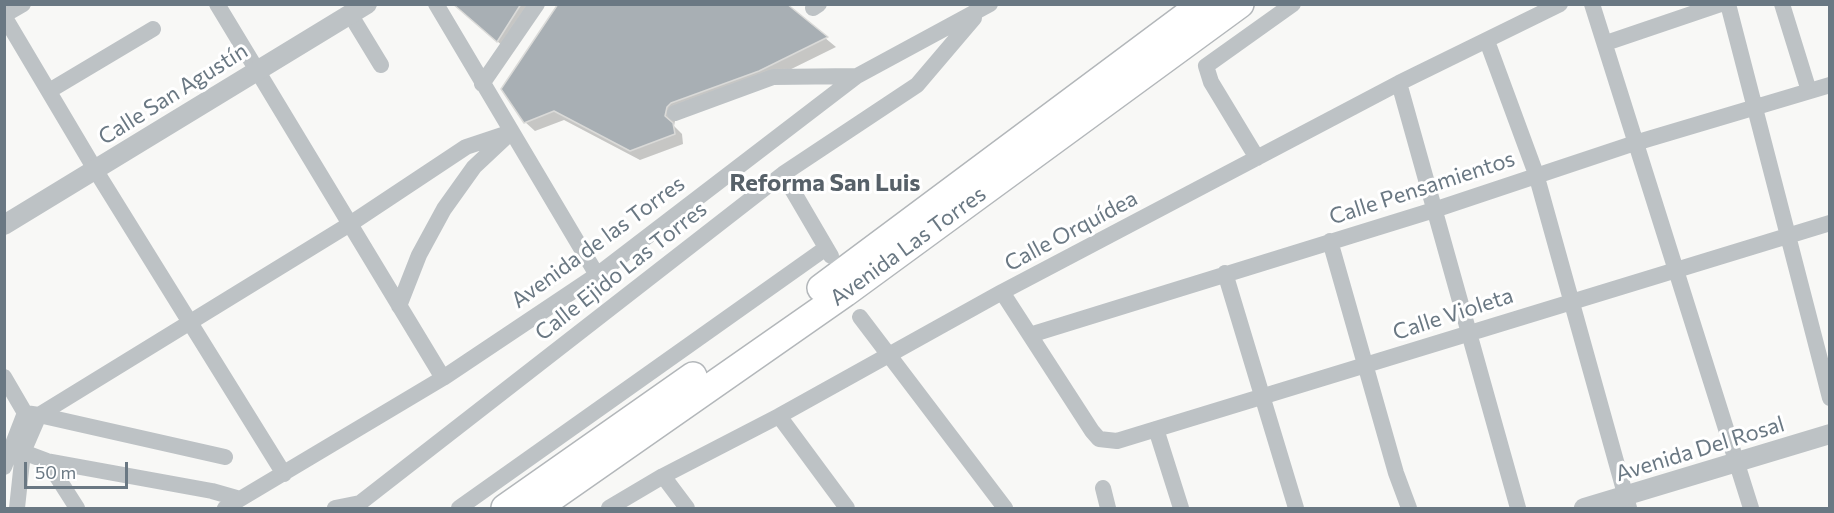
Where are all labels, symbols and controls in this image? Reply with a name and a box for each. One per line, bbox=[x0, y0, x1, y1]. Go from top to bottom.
street label: Calle San Agustín bbox=[94, 38, 252, 150]
street label: Calle Pensamientos bbox=[1326, 146, 1518, 230]
district label: Reforma San Luis bbox=[729, 169, 921, 197]
street label: Avenida de las Torres bbox=[506, 170, 690, 314]
street label: Avenida Las Torres bbox=[825, 181, 991, 311]
street label: Calle Orquídea bbox=[1000, 185, 1142, 277]
street label: Calle Ejido Las Torres bbox=[530, 196, 712, 346]
street label: Calle Violeta bbox=[1389, 282, 1517, 346]
street label: Avenida Del Rosal bbox=[1612, 411, 1788, 487]
scale bar bbox=[27, 450, 130, 488]
text: 50 m bbox=[35, 461, 76, 483]

